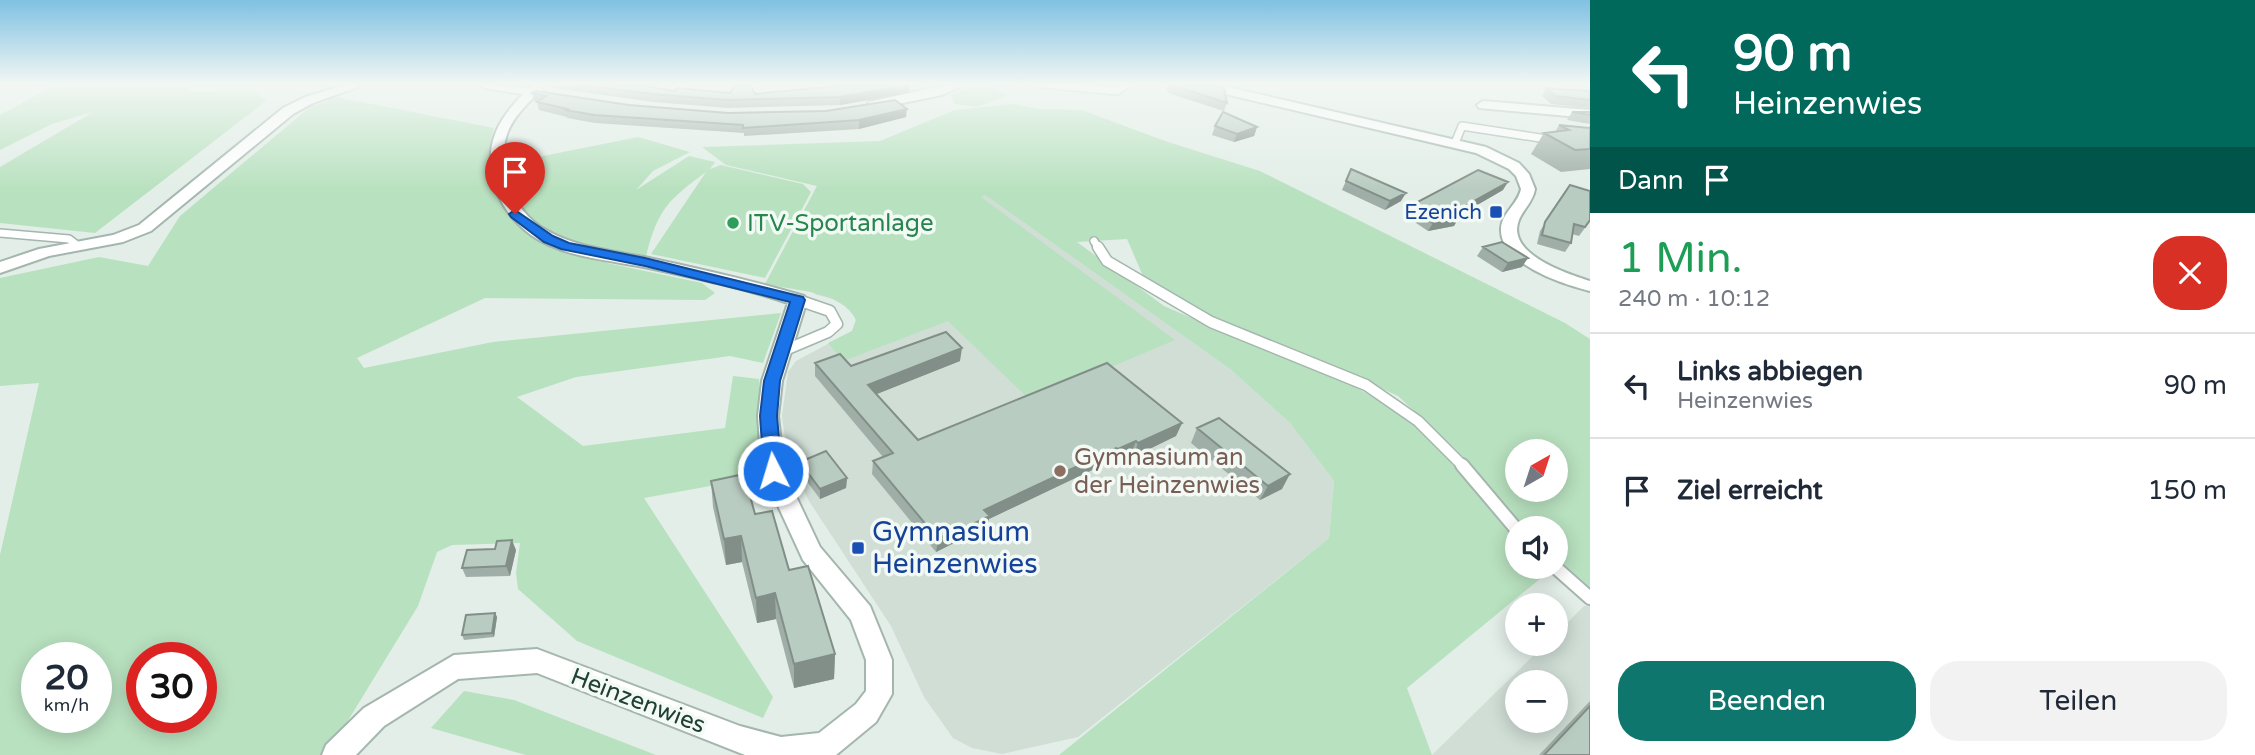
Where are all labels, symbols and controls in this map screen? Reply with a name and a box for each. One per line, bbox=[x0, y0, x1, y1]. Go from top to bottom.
text: 90 m bbox=[1733, 25, 1852, 84]
icon: left bbox=[1618, 28, 1709, 119]
text: Heinzenwies bbox=[1733, 85, 1922, 123]
pin bbox=[485, 142, 545, 214]
icon: arrive bbox=[496, 153, 534, 191]
icon: arrive bbox=[1698, 161, 1736, 199]
text: Dann bbox=[1618, 165, 1684, 196]
place label: Ezenich bbox=[1404, 200, 1482, 225]
marker: Ezenich bbox=[1488, 204, 1504, 220]
place label: ITV-Sportanlage bbox=[747, 209, 934, 238]
marker: ITV-Sportanlage bbox=[725, 215, 741, 231]
text: 1 Min. bbox=[1618, 233, 1742, 284]
button: close bbox=[2153, 236, 2227, 310]
text: 240 m · 10:12 bbox=[1618, 285, 1770, 313]
text: Links abbiegen bbox=[1677, 356, 1863, 387]
icon: left bbox=[1618, 367, 1656, 405]
text: 90 m bbox=[2164, 370, 2227, 401]
text: Heinzenwies bbox=[1677, 387, 1813, 415]
position arrow bbox=[736, 434, 810, 508]
north arrow bbox=[1505, 439, 1568, 502]
map controls bbox=[1505, 439, 1568, 733]
place label: Gymnasium an der Heinzenwies bbox=[1074, 443, 1260, 500]
marker: Gymnasium an der Heinzenwies bbox=[1052, 463, 1068, 479]
icon: arrive bbox=[1618, 472, 1656, 510]
text: Ziel erreicht bbox=[1677, 475, 1823, 506]
text: 150 m bbox=[2147, 475, 2227, 506]
place label: Gymnasium Heinzenwies bbox=[872, 515, 1038, 581]
button: sound bbox=[1505, 516, 1568, 579]
marker: Gymnasium Heinzenwies bbox=[850, 540, 866, 556]
button: + bbox=[1505, 593, 1568, 656]
speed limit sign: 30 bbox=[126, 642, 217, 733]
text: 20 bbox=[45, 657, 88, 699]
button: Beenden bbox=[1618, 661, 1916, 741]
button: Teilen bbox=[1930, 661, 2227, 741]
street label: Heinzenwies bbox=[567, 662, 709, 740]
button: − bbox=[1505, 670, 1568, 733]
text: km/h bbox=[44, 694, 89, 716]

